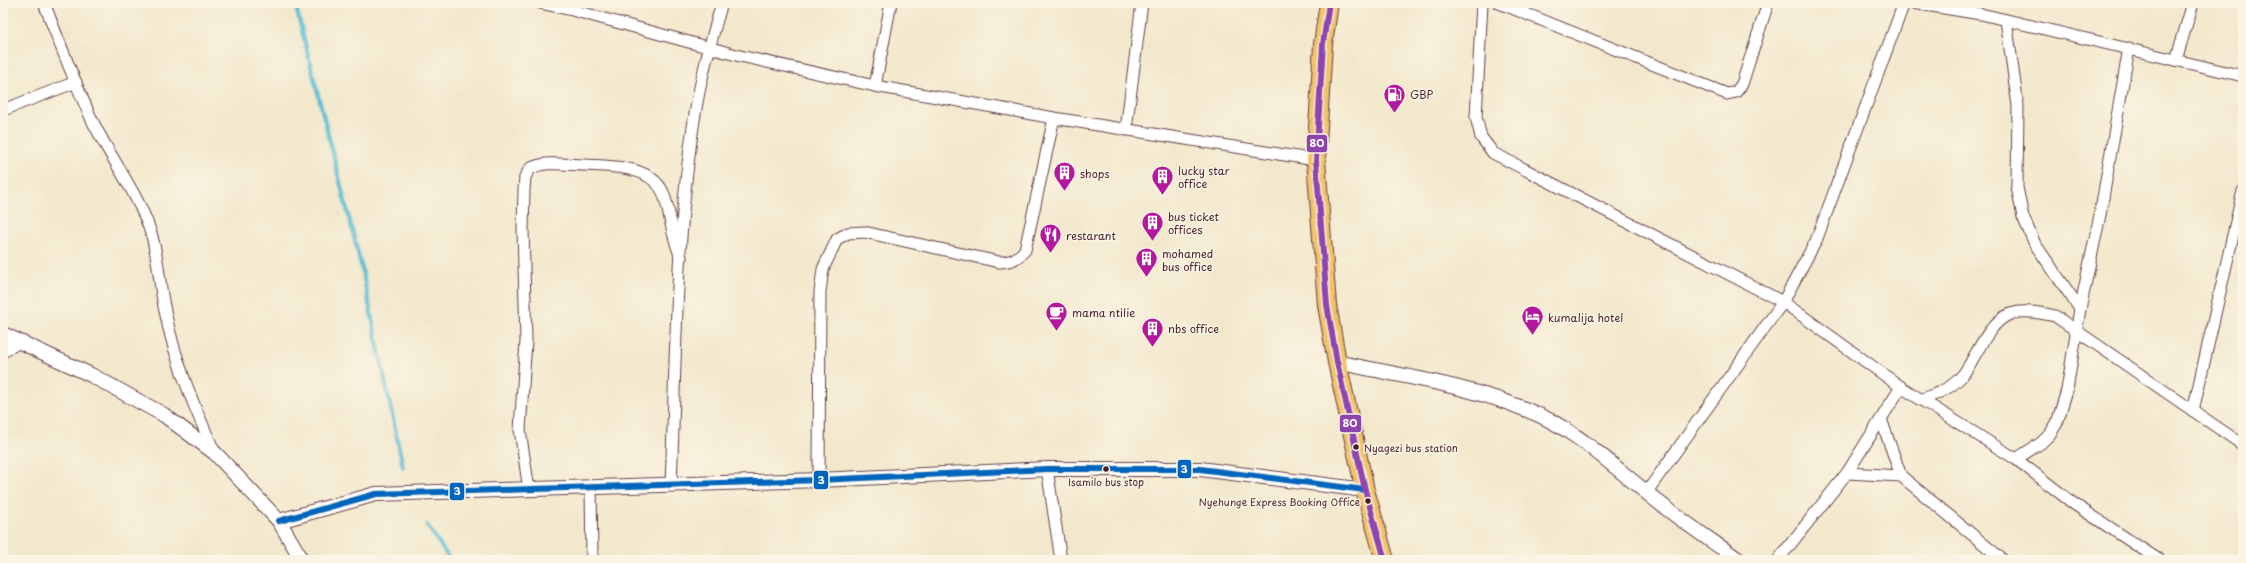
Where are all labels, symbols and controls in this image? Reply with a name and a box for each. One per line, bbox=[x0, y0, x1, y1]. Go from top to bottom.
fuel station icon: GBP bbox=[1382, 81, 1408, 114]
place label: GBP bbox=[1410, 86, 1433, 103]
line badge: 80 bbox=[1306, 134, 1328, 153]
text: 80 bbox=[1309, 134, 1325, 151]
building icon: shops bbox=[1052, 160, 1078, 193]
place label: lucky star office bbox=[1178, 162, 1230, 192]
building icon: lucky star office bbox=[1149, 163, 1175, 196]
place label: shops bbox=[1080, 165, 1110, 182]
place label: bus ticket offices bbox=[1168, 208, 1219, 238]
building icon: bus ticket offices bbox=[1139, 209, 1165, 242]
restaurant icon: restarant bbox=[1037, 222, 1063, 255]
place label: restarant bbox=[1066, 227, 1116, 244]
place label: mohamed bus office bbox=[1162, 245, 1213, 275]
building icon: mohamed bus office bbox=[1134, 246, 1160, 279]
cafe icon: mama ntilie bbox=[1043, 299, 1069, 332]
place label: mama ntilie bbox=[1072, 304, 1135, 321]
hotel icon: kumalija hotel bbox=[1519, 304, 1545, 337]
place label: kumalija hotel bbox=[1548, 309, 1623, 326]
building icon: nbs office bbox=[1139, 315, 1165, 348]
place label: nbs office bbox=[1168, 320, 1219, 337]
line badge: 80 bbox=[1339, 414, 1362, 433]
text: 80 bbox=[1342, 414, 1358, 431]
place label: Nyagezi bus station bbox=[1364, 440, 1458, 456]
marker: Nyagezi bus station bbox=[1351, 442, 1361, 452]
line badge: 3 bbox=[1177, 459, 1192, 479]
text: 3 bbox=[1180, 460, 1188, 477]
marker: Isamilo bus stop bbox=[1101, 464, 1111, 474]
line badge: 3 bbox=[813, 470, 829, 490]
text: 3 bbox=[817, 471, 825, 488]
place label: Isamilo bus stop bbox=[1068, 474, 1144, 489]
line badge: 3 bbox=[449, 482, 465, 501]
text: 3 bbox=[453, 482, 461, 499]
place label: Nyehunge Express Booking Office bbox=[1199, 494, 1360, 509]
marker: Nyehunge Express Booking Office bbox=[1363, 496, 1373, 506]

